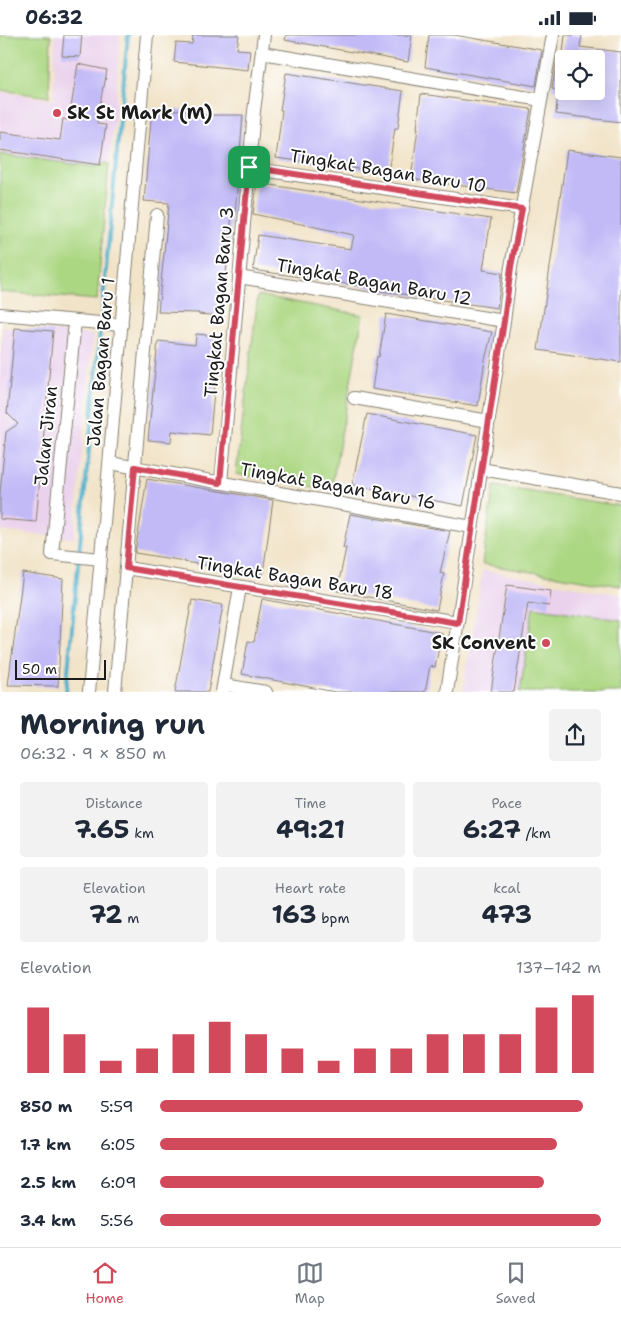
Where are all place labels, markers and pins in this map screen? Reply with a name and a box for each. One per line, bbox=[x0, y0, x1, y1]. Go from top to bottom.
place label: SK St Mark (M) bbox=[67, 101, 212, 125]
marker: SK St Mark (M) bbox=[51, 107, 63, 119]
pin bbox=[228, 146, 270, 188]
place label: SK Convent bbox=[432, 631, 536, 655]
marker: SK Convent bbox=[540, 637, 552, 649]

